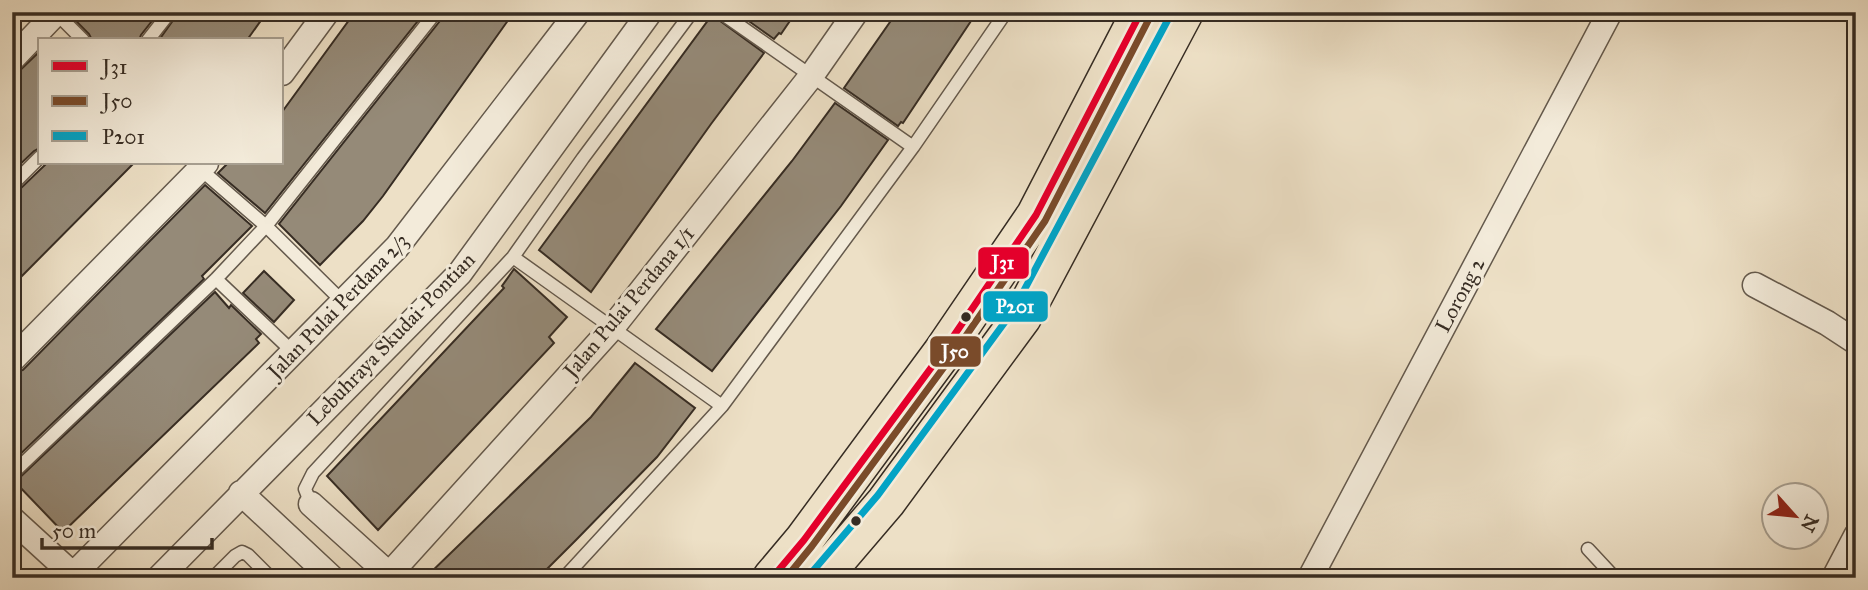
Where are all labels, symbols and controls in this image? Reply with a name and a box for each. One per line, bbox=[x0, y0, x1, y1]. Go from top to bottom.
legend bbox=[38, 38, 284, 164]
text: J31 bbox=[100, 54, 127, 80]
text: J50 bbox=[100, 88, 132, 114]
text: P201 bbox=[102, 124, 145, 150]
street label: Jalan Pulai Perdana 1/1 bbox=[557, 221, 700, 385]
street label: Jalan Pulai Perdana 2/3 bbox=[261, 228, 414, 386]
line badge: J31 bbox=[977, 246, 1030, 280]
street label: Lebuhraya Skudai-Pontian bbox=[302, 247, 480, 431]
text: J31 bbox=[989, 251, 1015, 275]
street label: Lorong 2 bbox=[1430, 253, 1491, 337]
line badge: P201 bbox=[982, 290, 1049, 323]
text: P201 bbox=[996, 295, 1035, 318]
unlabelled marker bbox=[959, 310, 973, 324]
line badge: J50 bbox=[929, 335, 982, 368]
text: J50 bbox=[938, 340, 969, 364]
north arrow bbox=[1759, 482, 1829, 552]
scale bar bbox=[42, 506, 212, 550]
text: N bbox=[1796, 511, 1824, 536]
unlabelled marker bbox=[849, 514, 863, 528]
text: 50 m bbox=[52, 518, 97, 544]

